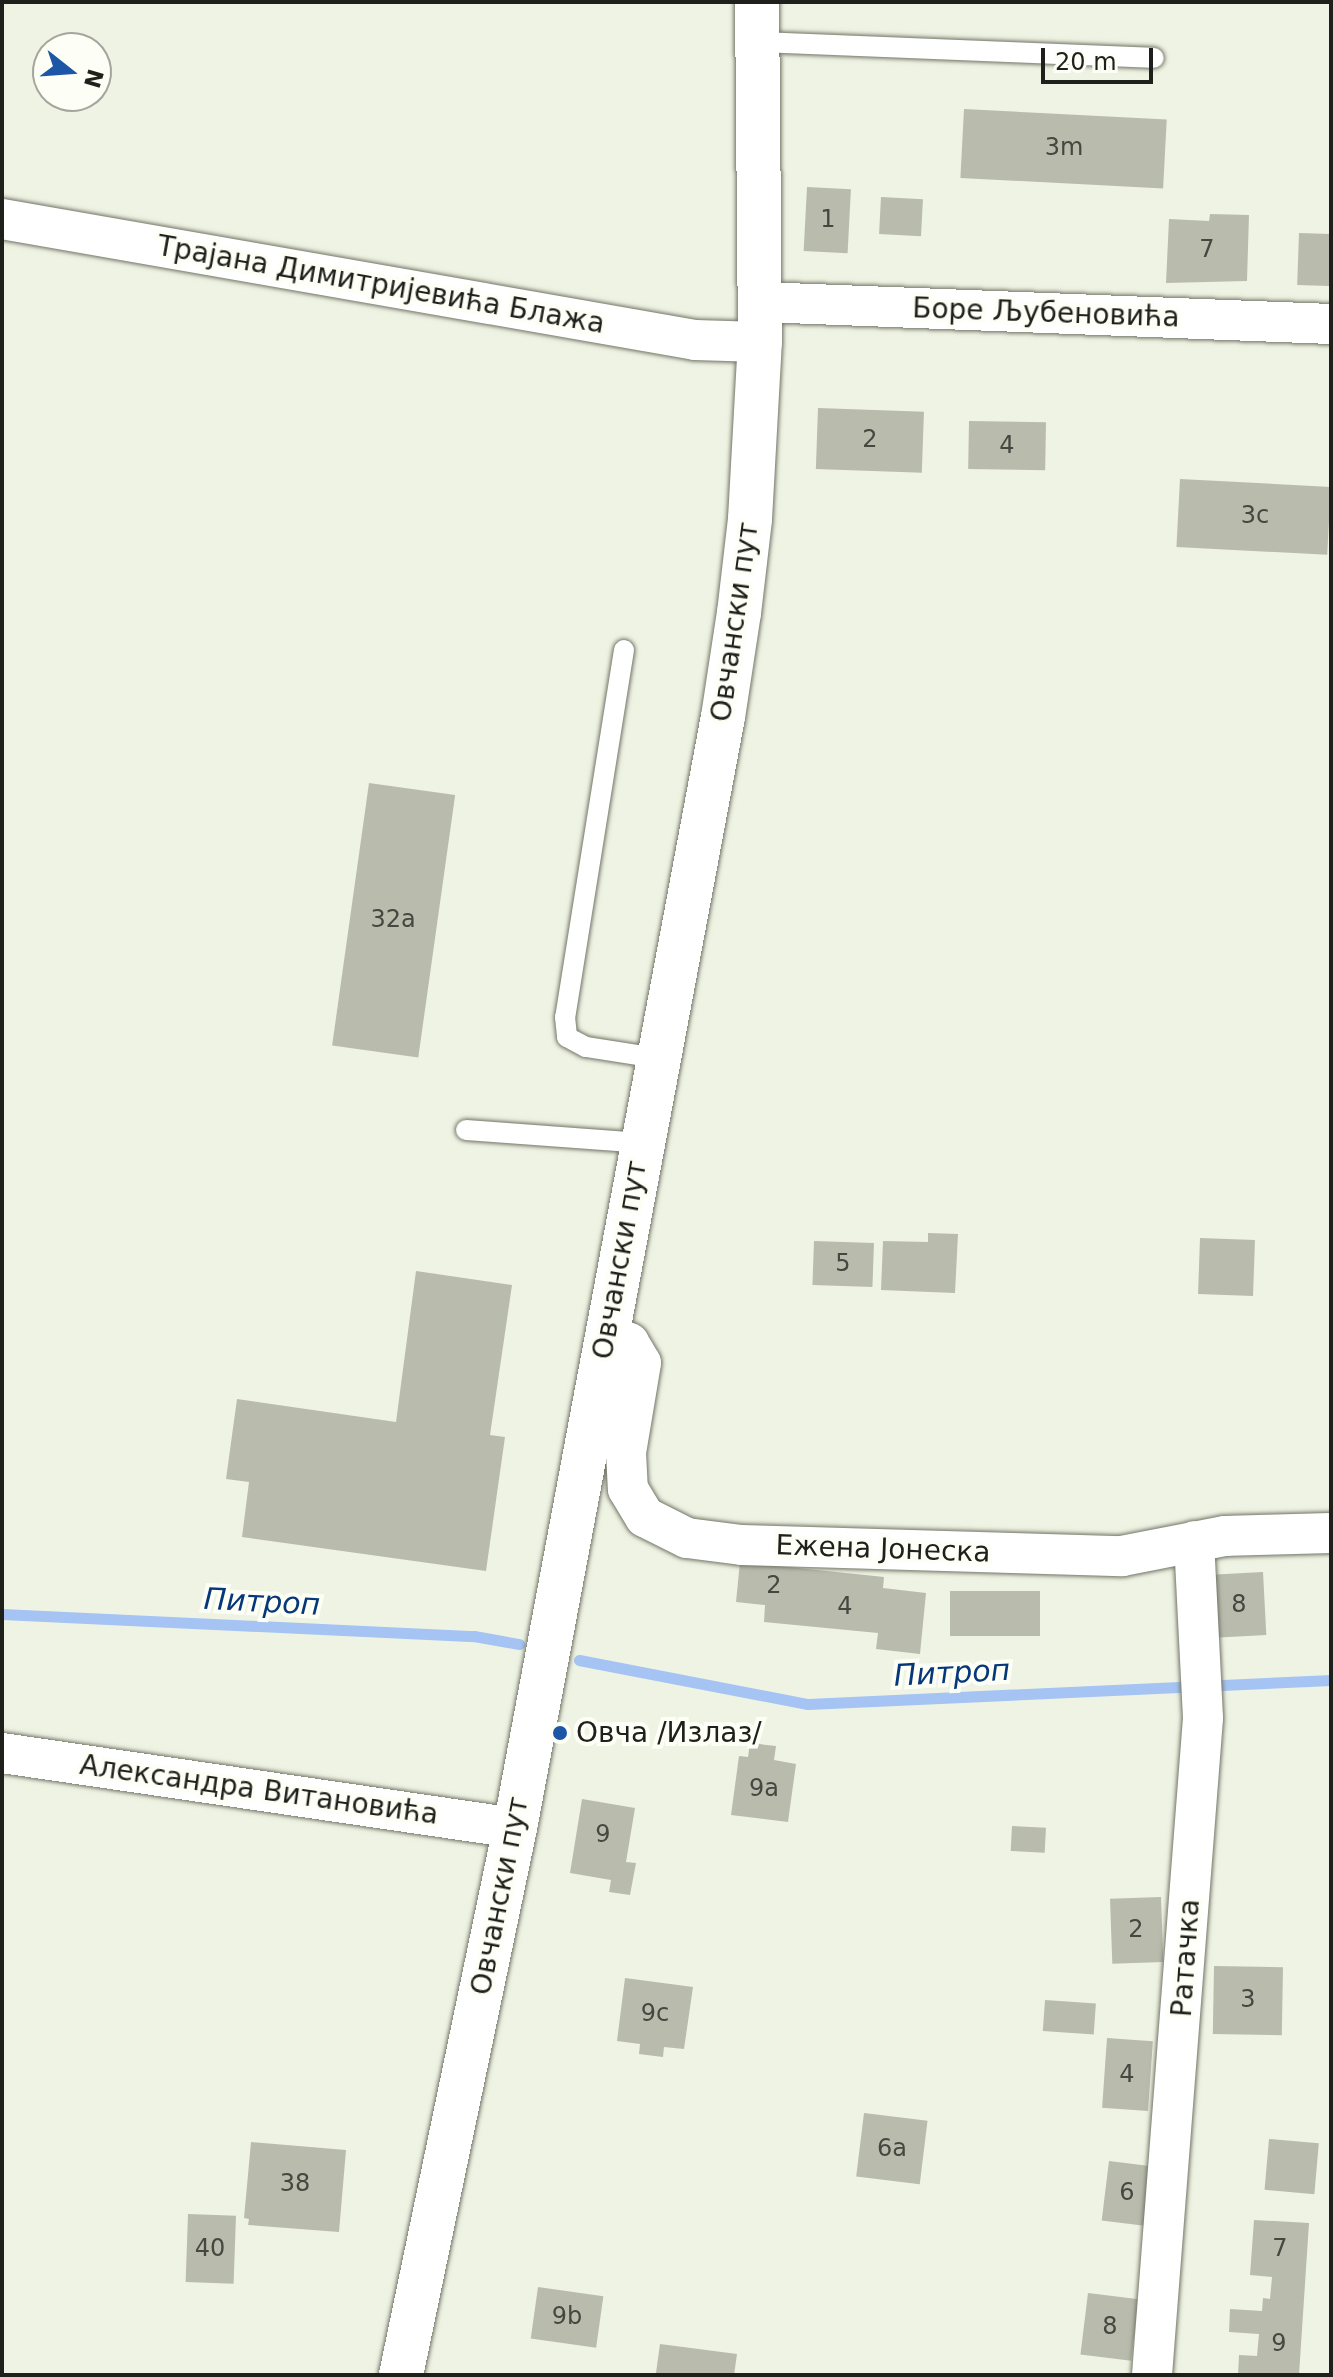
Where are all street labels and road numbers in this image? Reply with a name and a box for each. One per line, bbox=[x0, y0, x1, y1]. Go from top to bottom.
street label: Трајана Димитријевића Блажа bbox=[155, 229, 607, 341]
street label: Боре Љубеновића bbox=[912, 292, 1180, 334]
street label: Овчански пут bbox=[704, 520, 766, 724]
street label: Овчански пут bbox=[586, 1158, 654, 1362]
street label: Ежена Јонеска bbox=[775, 1528, 991, 1570]
street label: Александра Витановића bbox=[78, 1748, 440, 1832]
street label: Овчански пут bbox=[464, 1794, 536, 1998]
street label: Ратачка bbox=[1165, 1898, 1207, 2018]

